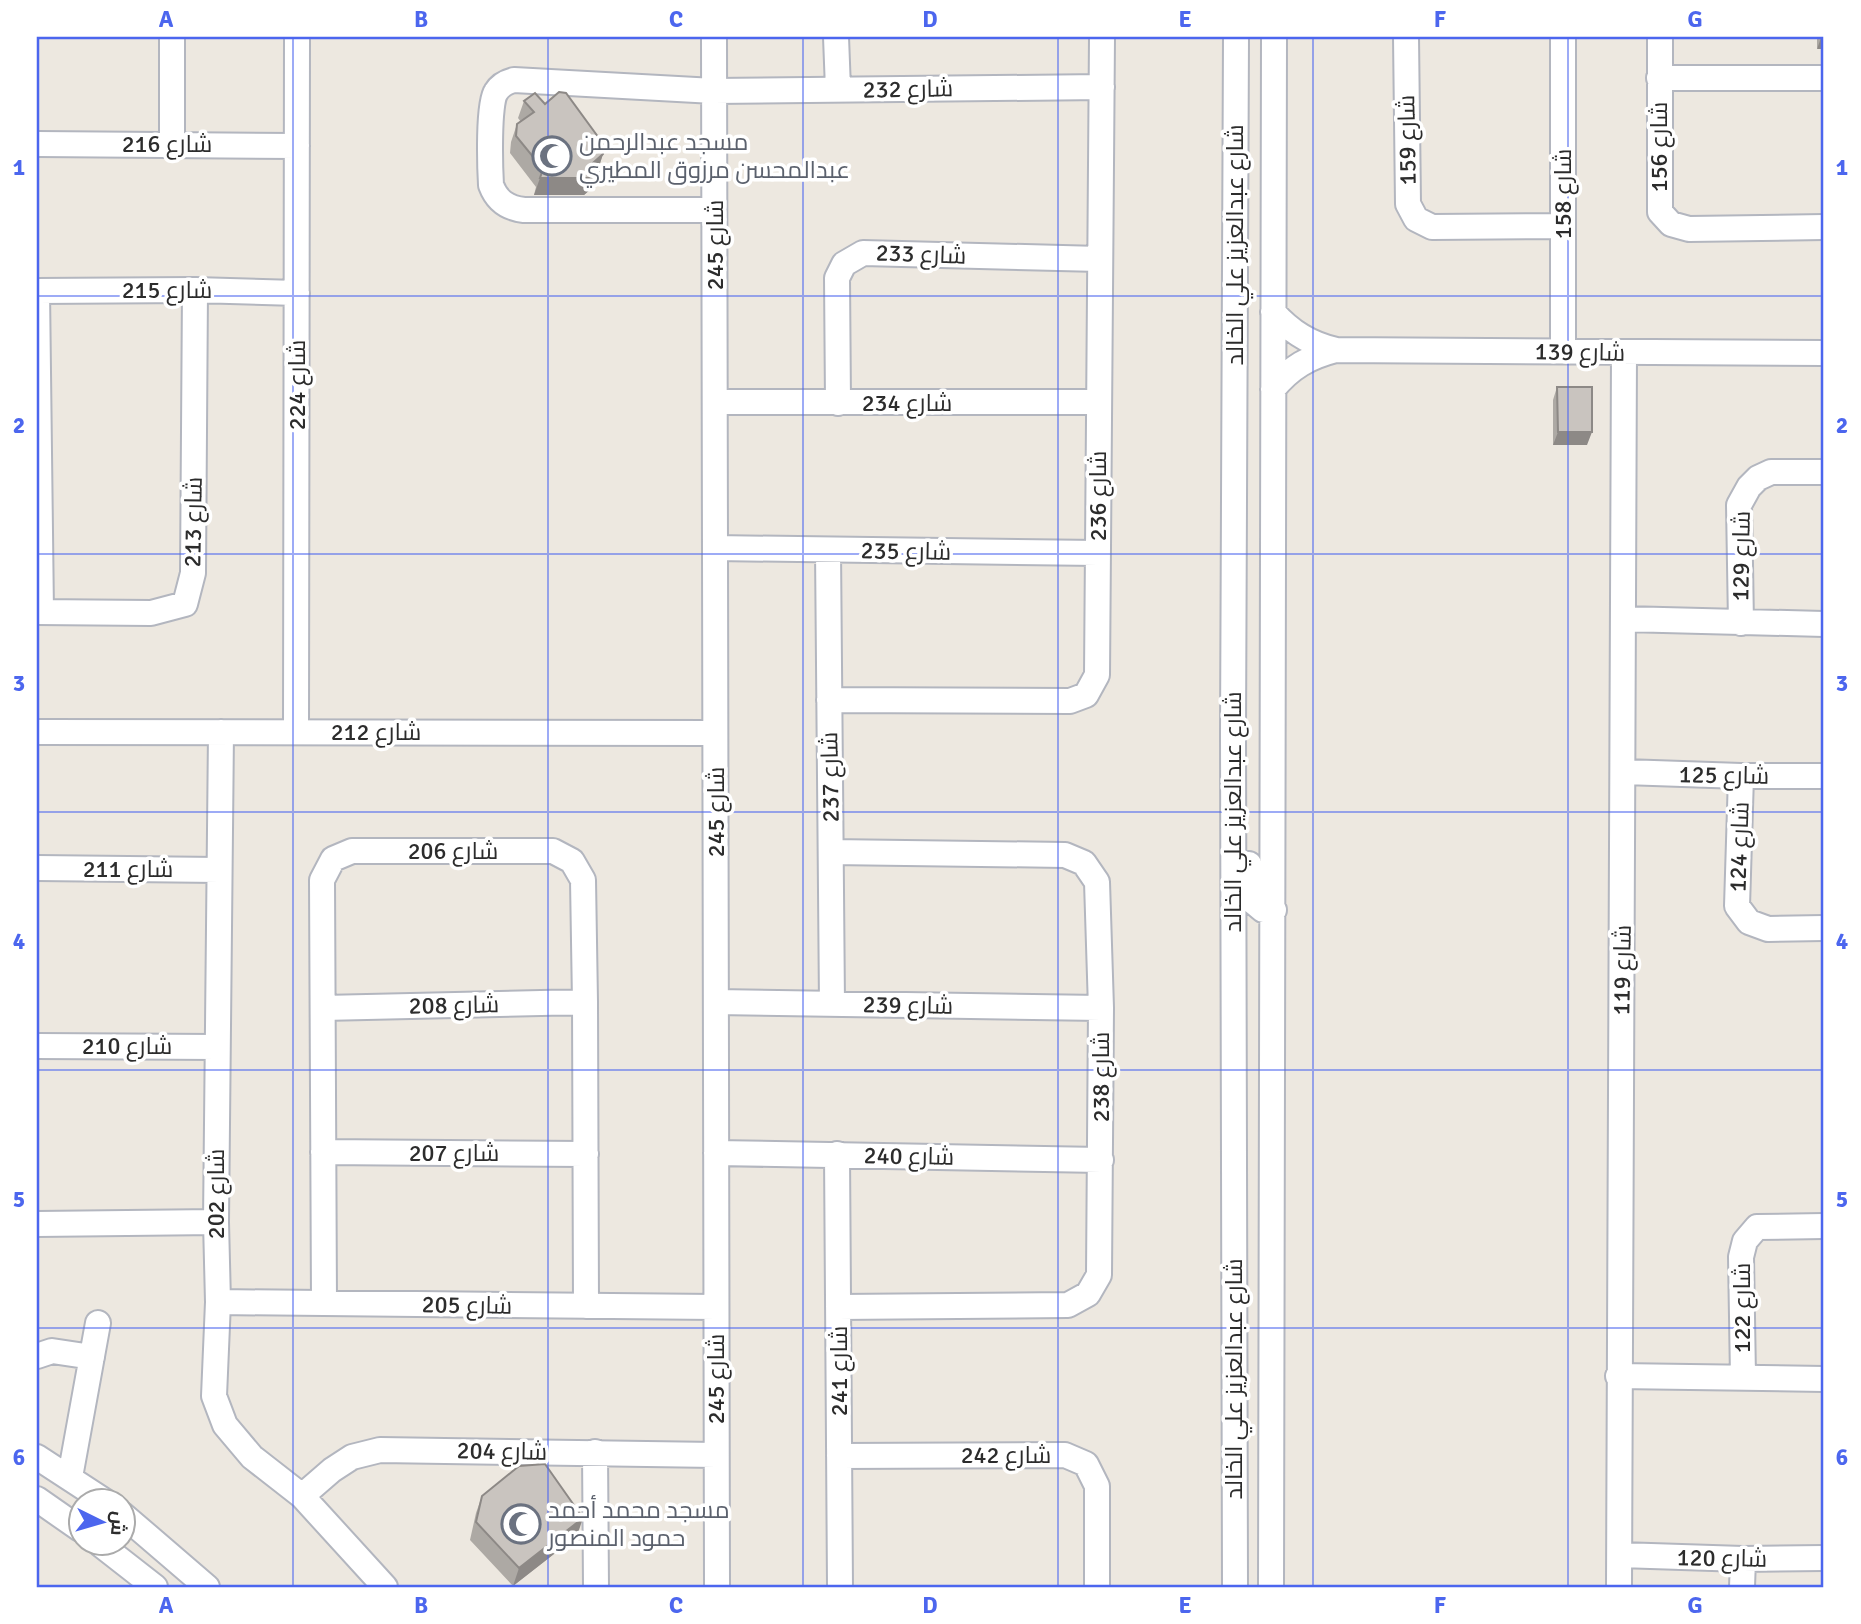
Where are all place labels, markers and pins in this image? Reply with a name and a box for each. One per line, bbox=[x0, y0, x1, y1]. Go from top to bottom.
place label: مسجد عبدالرحمن عبدالمحسن مرزوق المطيري bbox=[579, 127, 850, 188]
mosque icon: مسجد عبدالرحمن عبدالمحسن مرزوق المطيري bbox=[531, 135, 573, 177]
place label: مسجد محمد أحمد حمود المنصور bbox=[546, 1494, 730, 1553]
mosque icon: مسجد محمد أحمد حمود المنصور bbox=[500, 1503, 542, 1545]

